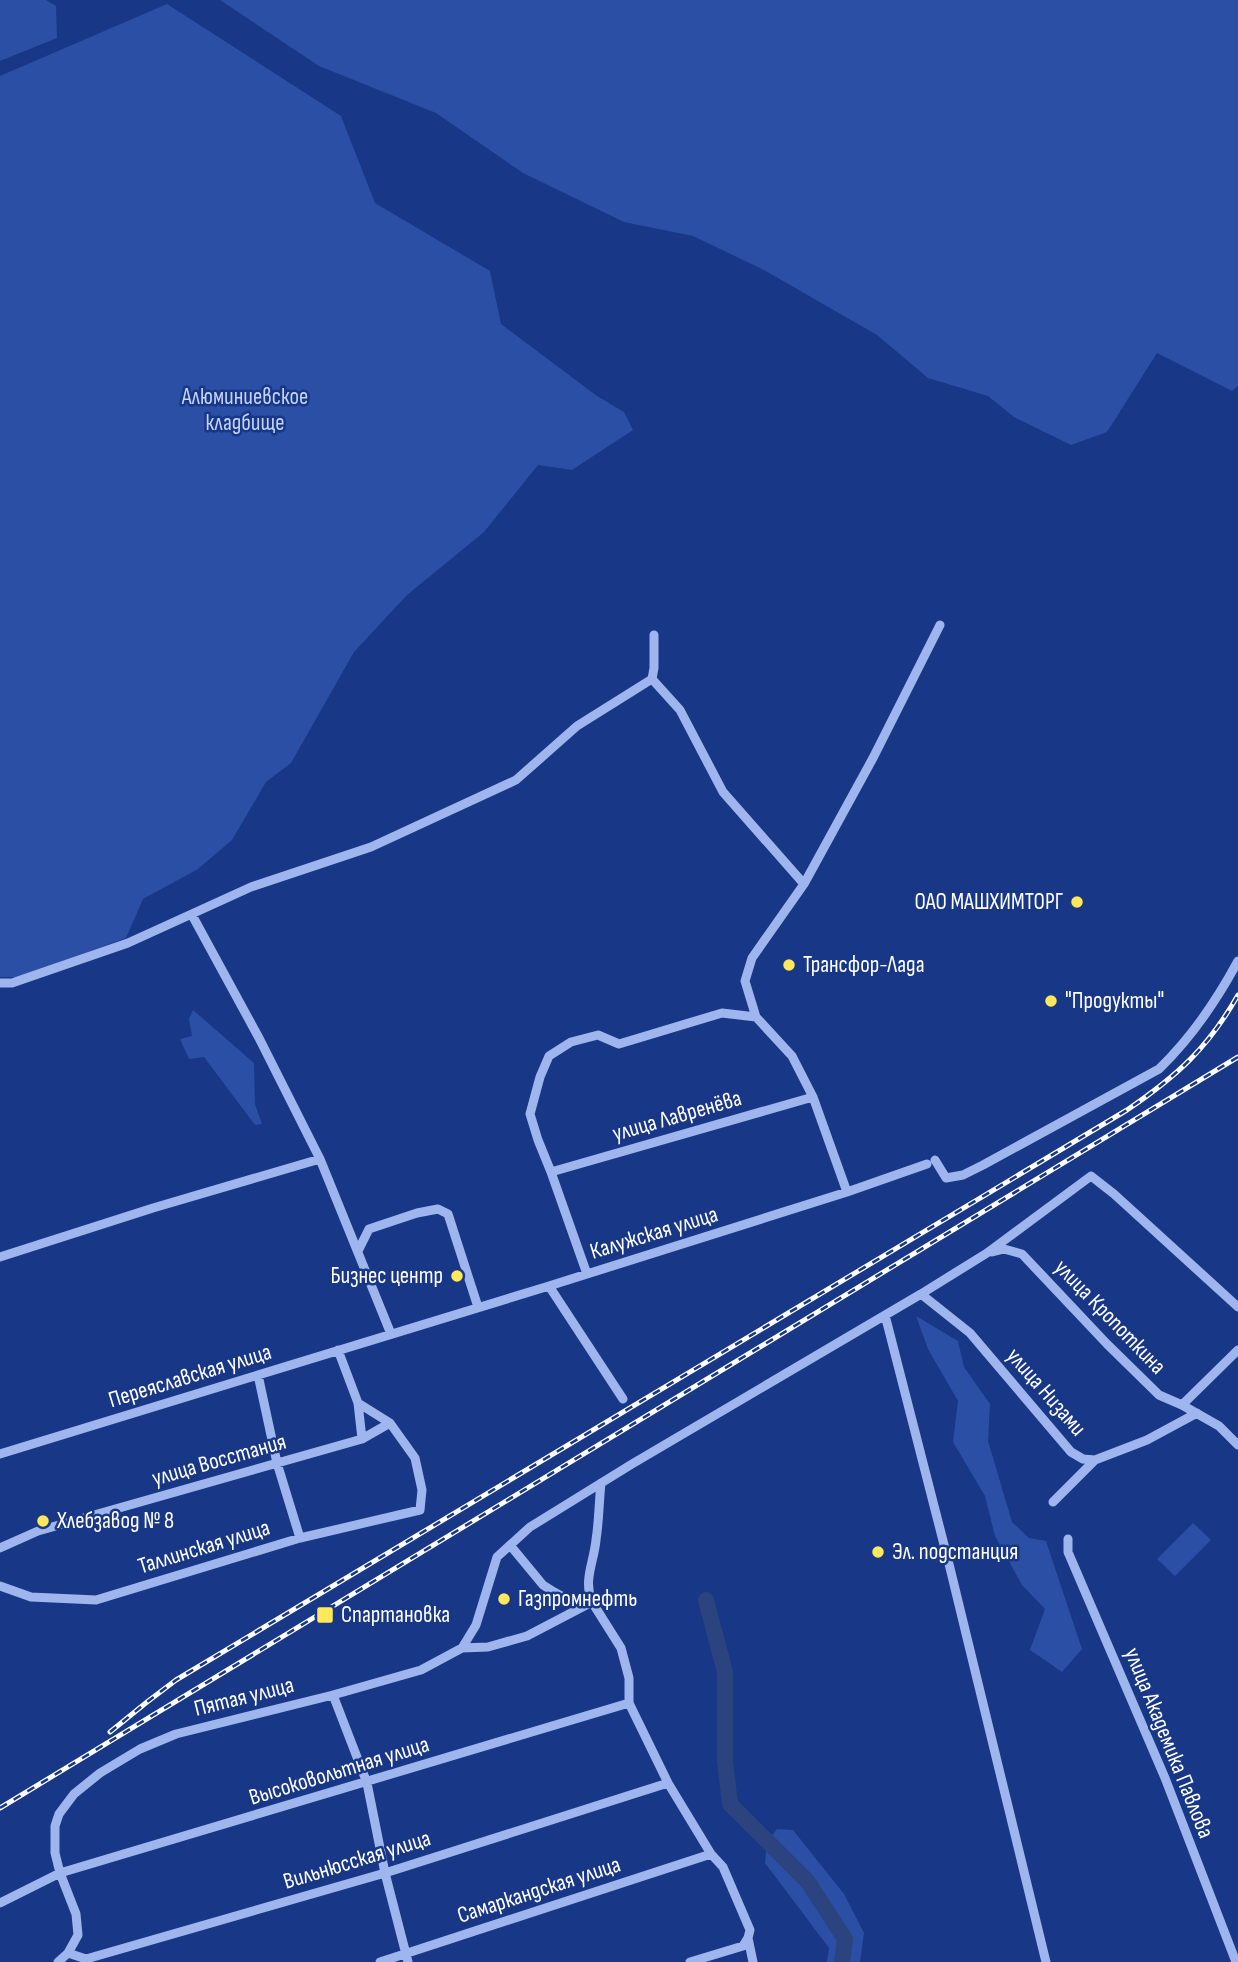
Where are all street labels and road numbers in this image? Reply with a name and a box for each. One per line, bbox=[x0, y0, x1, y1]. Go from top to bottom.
street label: улица Лавренёва bbox=[609, 1084, 745, 1148]
street label: Калужская улица bbox=[587, 1200, 721, 1266]
street label: улица Кропоткина bbox=[1048, 1254, 1172, 1380]
street label: Переяславская улица bbox=[105, 1338, 275, 1414]
street label: улица Низами bbox=[1000, 1342, 1092, 1442]
street label: улица Восстания bbox=[149, 1427, 289, 1493]
street label: Таллинская улица bbox=[135, 1514, 273, 1580]
street label: улица Академика Павлова bbox=[1118, 1644, 1220, 1842]
street label: Пятая улица bbox=[191, 1671, 297, 1723]
street label: Высоковольтная улица bbox=[246, 1730, 432, 1812]
street label: Вильнюсская улица bbox=[280, 1824, 434, 1896]
street label: Самаркандская улица bbox=[454, 1850, 624, 1930]

